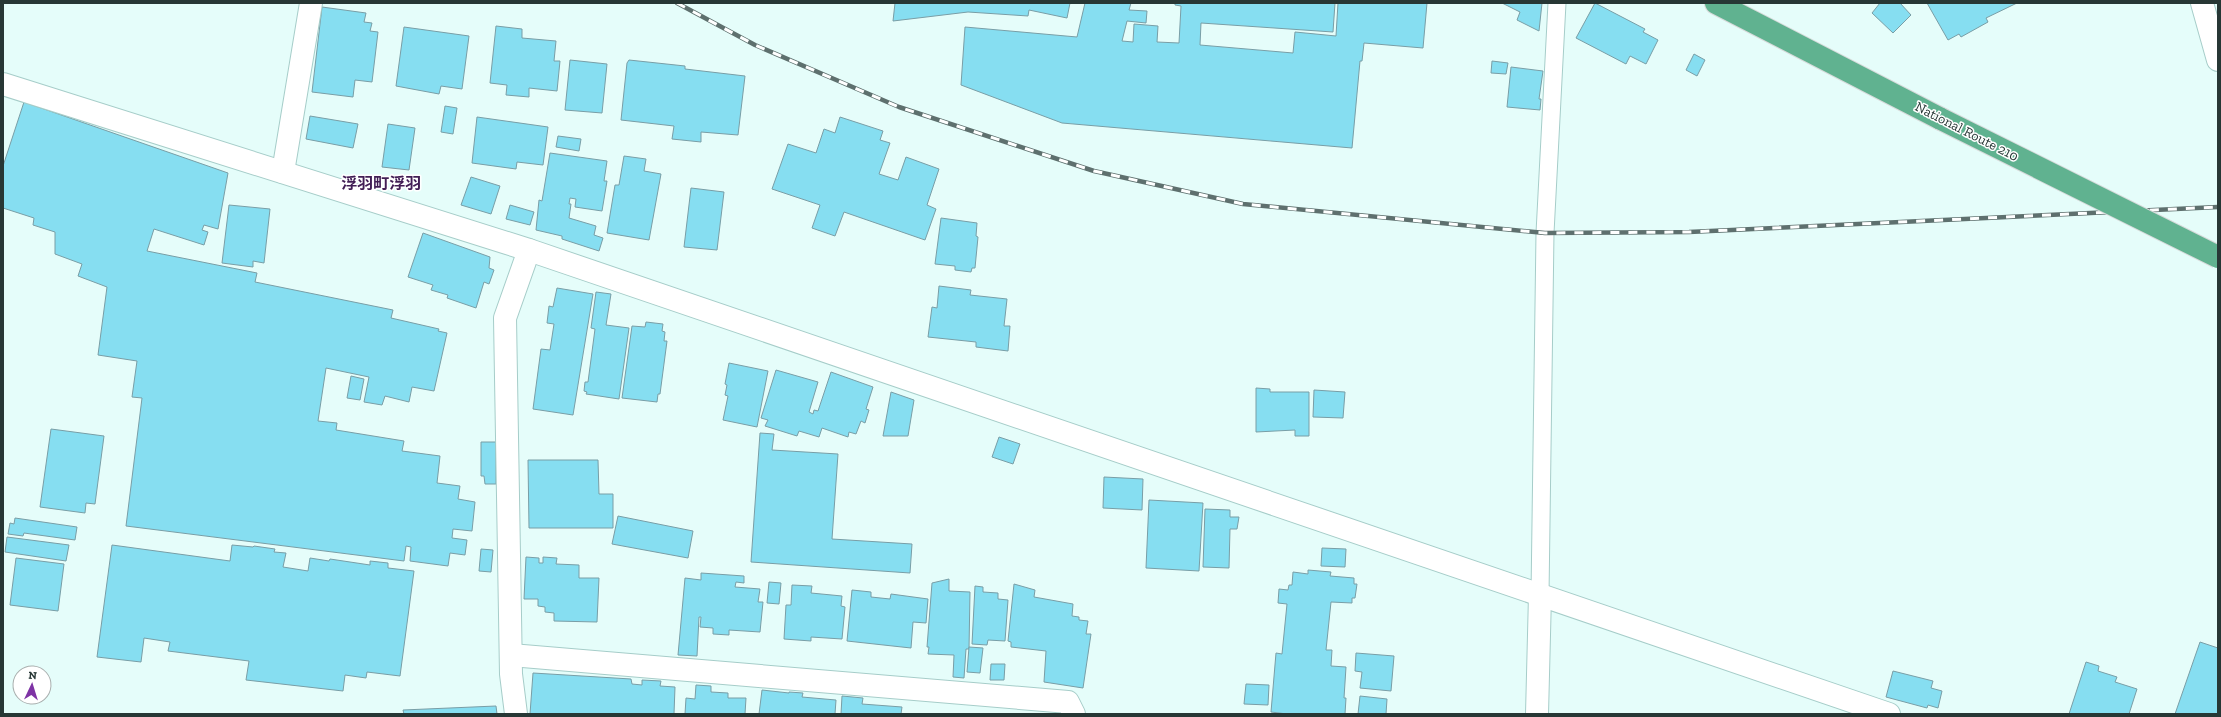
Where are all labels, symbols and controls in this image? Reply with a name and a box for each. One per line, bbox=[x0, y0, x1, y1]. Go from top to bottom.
street label: National Route 210 bbox=[1912, 98, 2021, 165]
district label: 浮羽町浮羽 bbox=[341, 174, 421, 193]
north arrow bbox=[12, 665, 52, 705]
text: N bbox=[28, 669, 38, 682]

